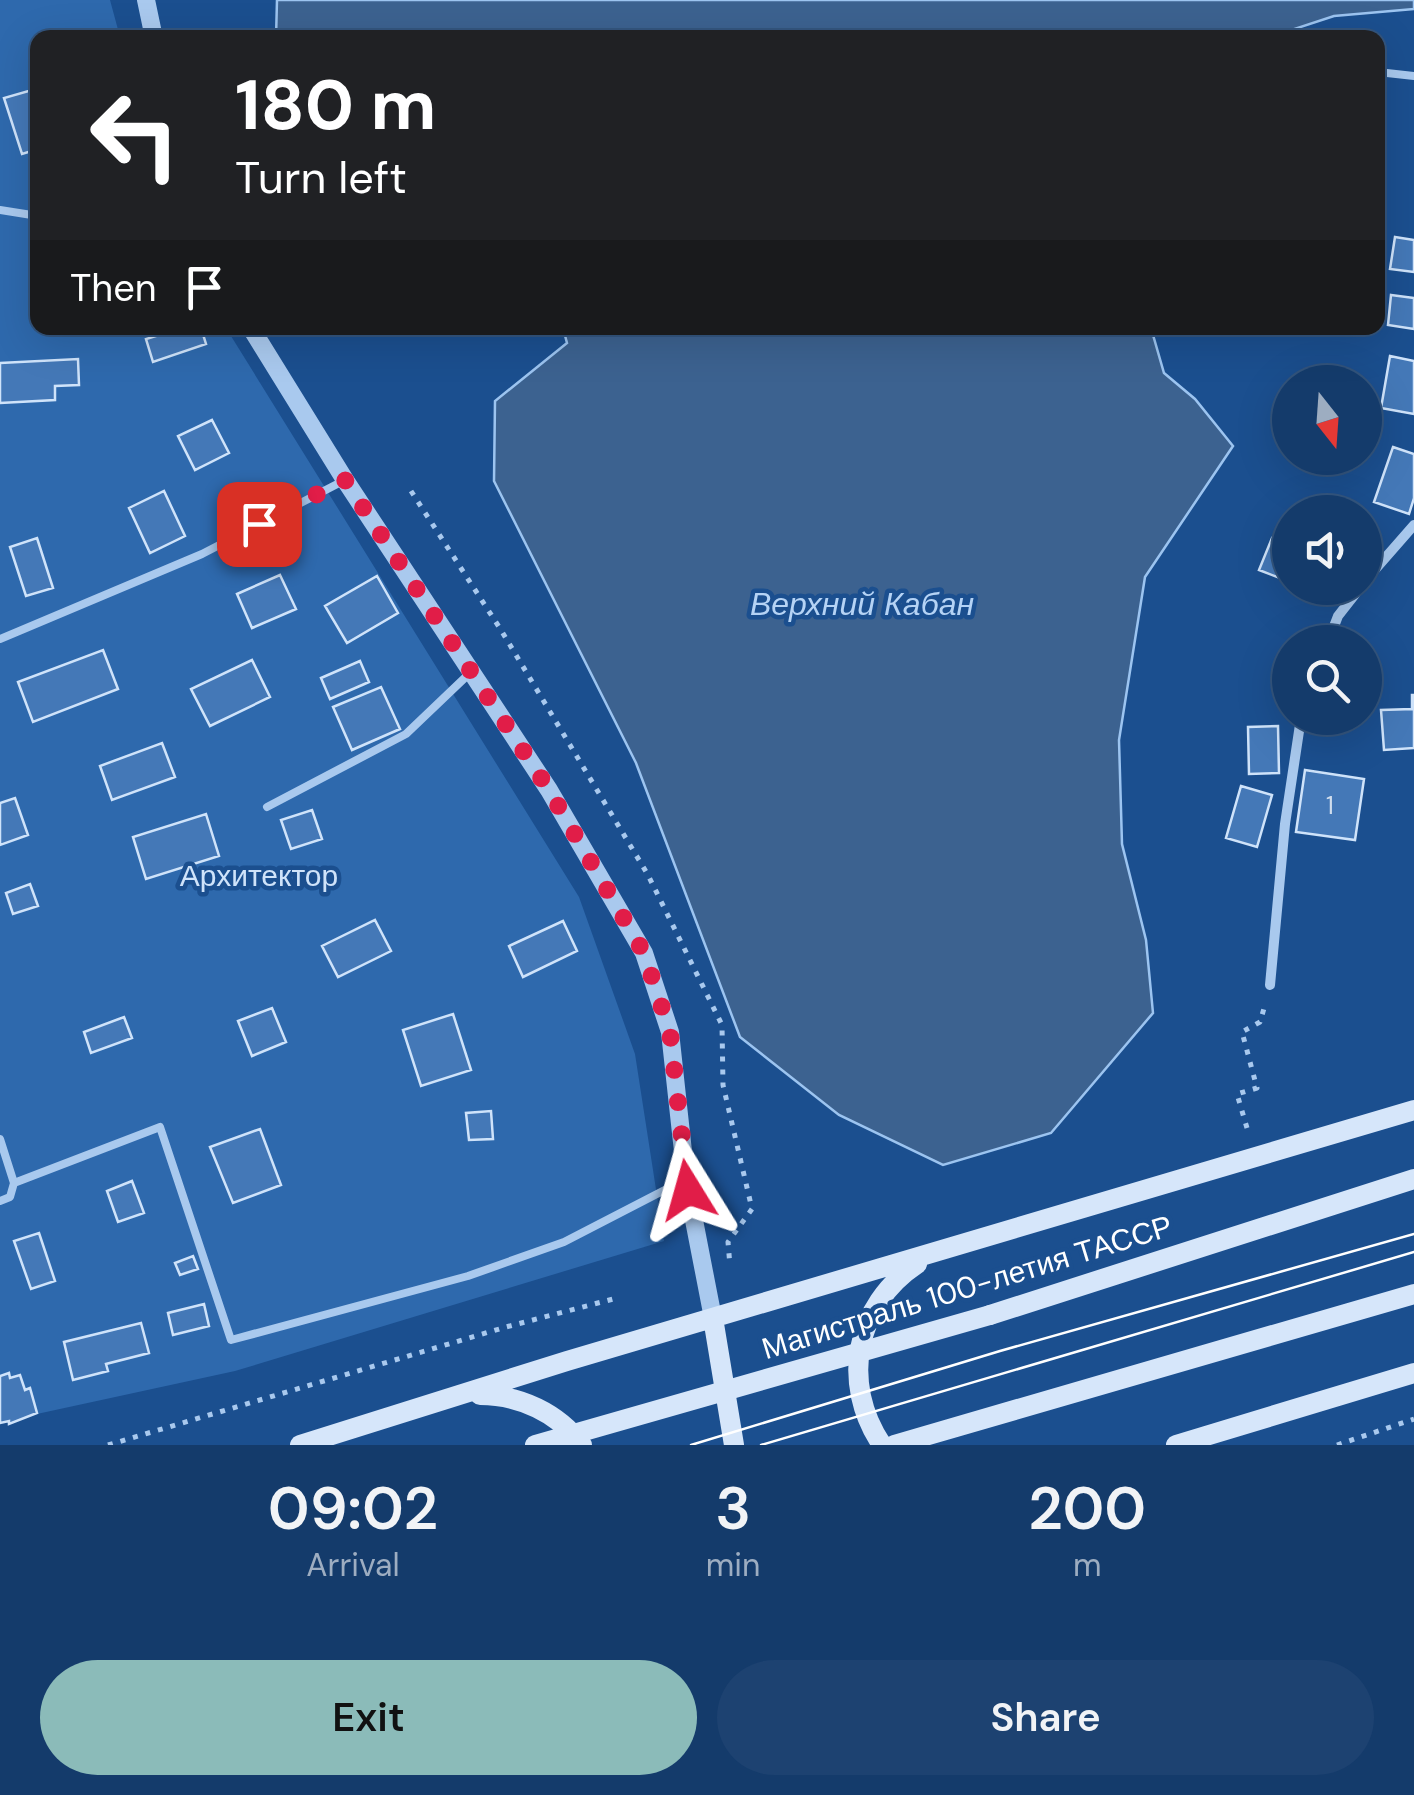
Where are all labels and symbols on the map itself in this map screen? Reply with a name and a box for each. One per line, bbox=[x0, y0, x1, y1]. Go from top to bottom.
north arrow bbox=[1272, 365, 1382, 475]
pin bbox=[217, 482, 302, 567]
water label: Верхний Кабан bbox=[750, 583, 974, 625]
house number: 1 bbox=[1326, 789, 1334, 822]
park label: Архитектор bbox=[180, 856, 338, 895]
position arrow bbox=[636, 1138, 740, 1242]
street label: Магистраль 100-летия ТАССР bbox=[757, 1206, 1177, 1368]

